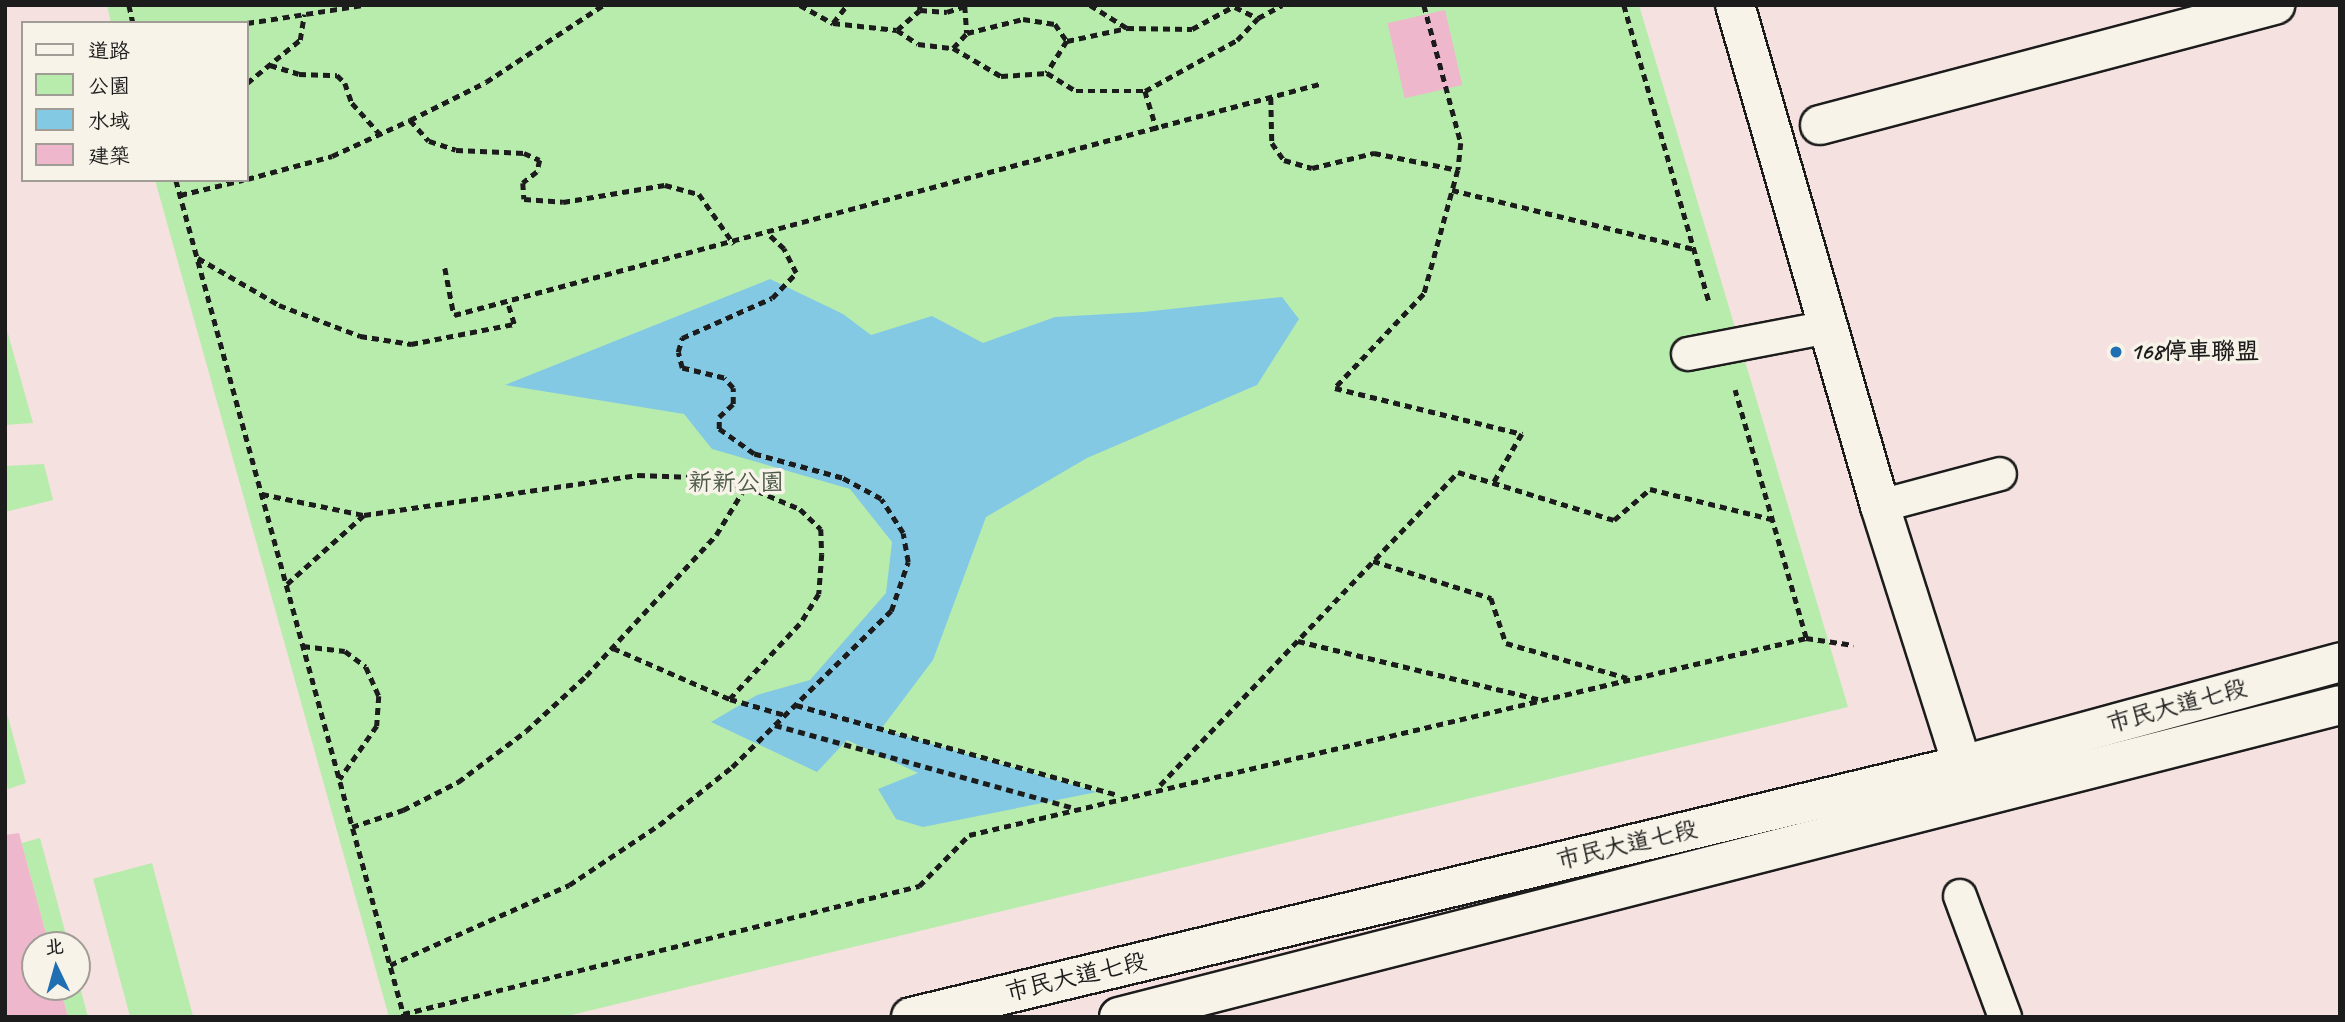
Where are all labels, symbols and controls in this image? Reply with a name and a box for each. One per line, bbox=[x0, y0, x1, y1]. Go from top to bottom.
legend bbox=[21, 21, 248, 182]
text: 道路 bbox=[88, 38, 130, 64]
text: 公園 bbox=[88, 73, 130, 99]
text: 水域 bbox=[88, 108, 130, 134]
text: 建築 bbox=[88, 143, 130, 169]
place label: 168停車聯盟 bbox=[2130, 338, 2259, 366]
marker: 168停車聯盟 bbox=[2108, 344, 2124, 360]
park label: 新新公園 bbox=[688, 469, 784, 497]
street label: 市民大道七段 bbox=[2104, 673, 2250, 739]
street label: 市民大道七段 bbox=[1554, 815, 1700, 875]
north arrow bbox=[21, 931, 91, 1001]
text: 北 bbox=[44, 934, 65, 960]
street label: 市民大道七段 bbox=[1003, 947, 1149, 1007]

